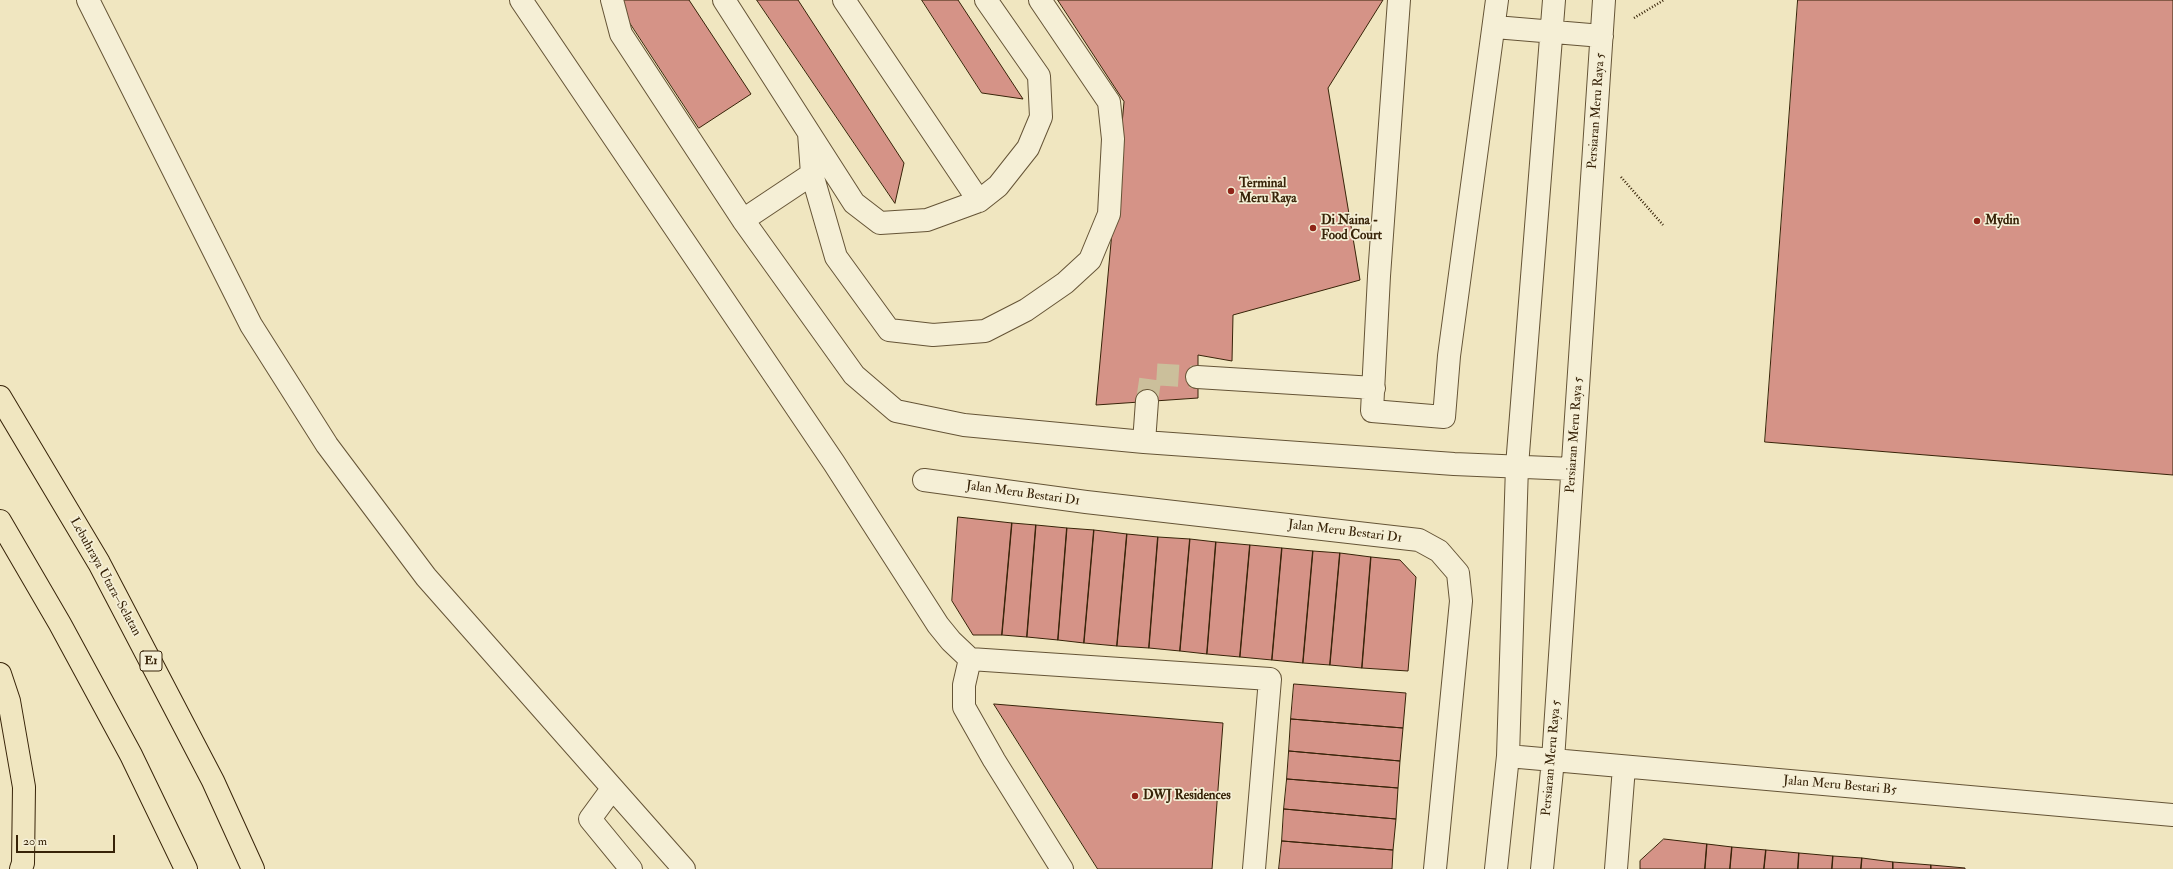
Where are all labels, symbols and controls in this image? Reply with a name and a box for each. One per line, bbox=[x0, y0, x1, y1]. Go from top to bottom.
street label: Persiaran Meru Raya 5 bbox=[1585, 52, 1609, 170]
place label: Terminal Meru Raya bbox=[1239, 176, 1297, 207]
marker: Terminal Meru Raya bbox=[1226, 186, 1236, 196]
place label: Di Naina - Food Court bbox=[1321, 213, 1382, 244]
place label: Mydin bbox=[1985, 213, 2019, 229]
marker: Mydin bbox=[1972, 216, 1982, 226]
marker: Di Naina - Food Court bbox=[1308, 223, 1318, 233]
street label: Persiaran Meru Raya 5 bbox=[1563, 376, 1587, 494]
street label: Jalan Meru Bestari D1 bbox=[965, 478, 1081, 510]
street label: Lebuhraya Utara–Selatan bbox=[66, 515, 144, 639]
street label: Jalan Meru Bestari D1 bbox=[1287, 517, 1403, 547]
road number: E1 bbox=[140, 651, 162, 671]
street label: Persiaran Meru Raya 5 bbox=[1539, 699, 1565, 817]
street label: Jalan Meru Bestari B5 bbox=[1783, 773, 1897, 799]
place label: DWJ Residences bbox=[1143, 788, 1231, 804]
marker: DWJ Residences bbox=[1130, 791, 1140, 801]
scale bar bbox=[18, 827, 117, 853]
text: 20 m bbox=[23, 834, 47, 849]

